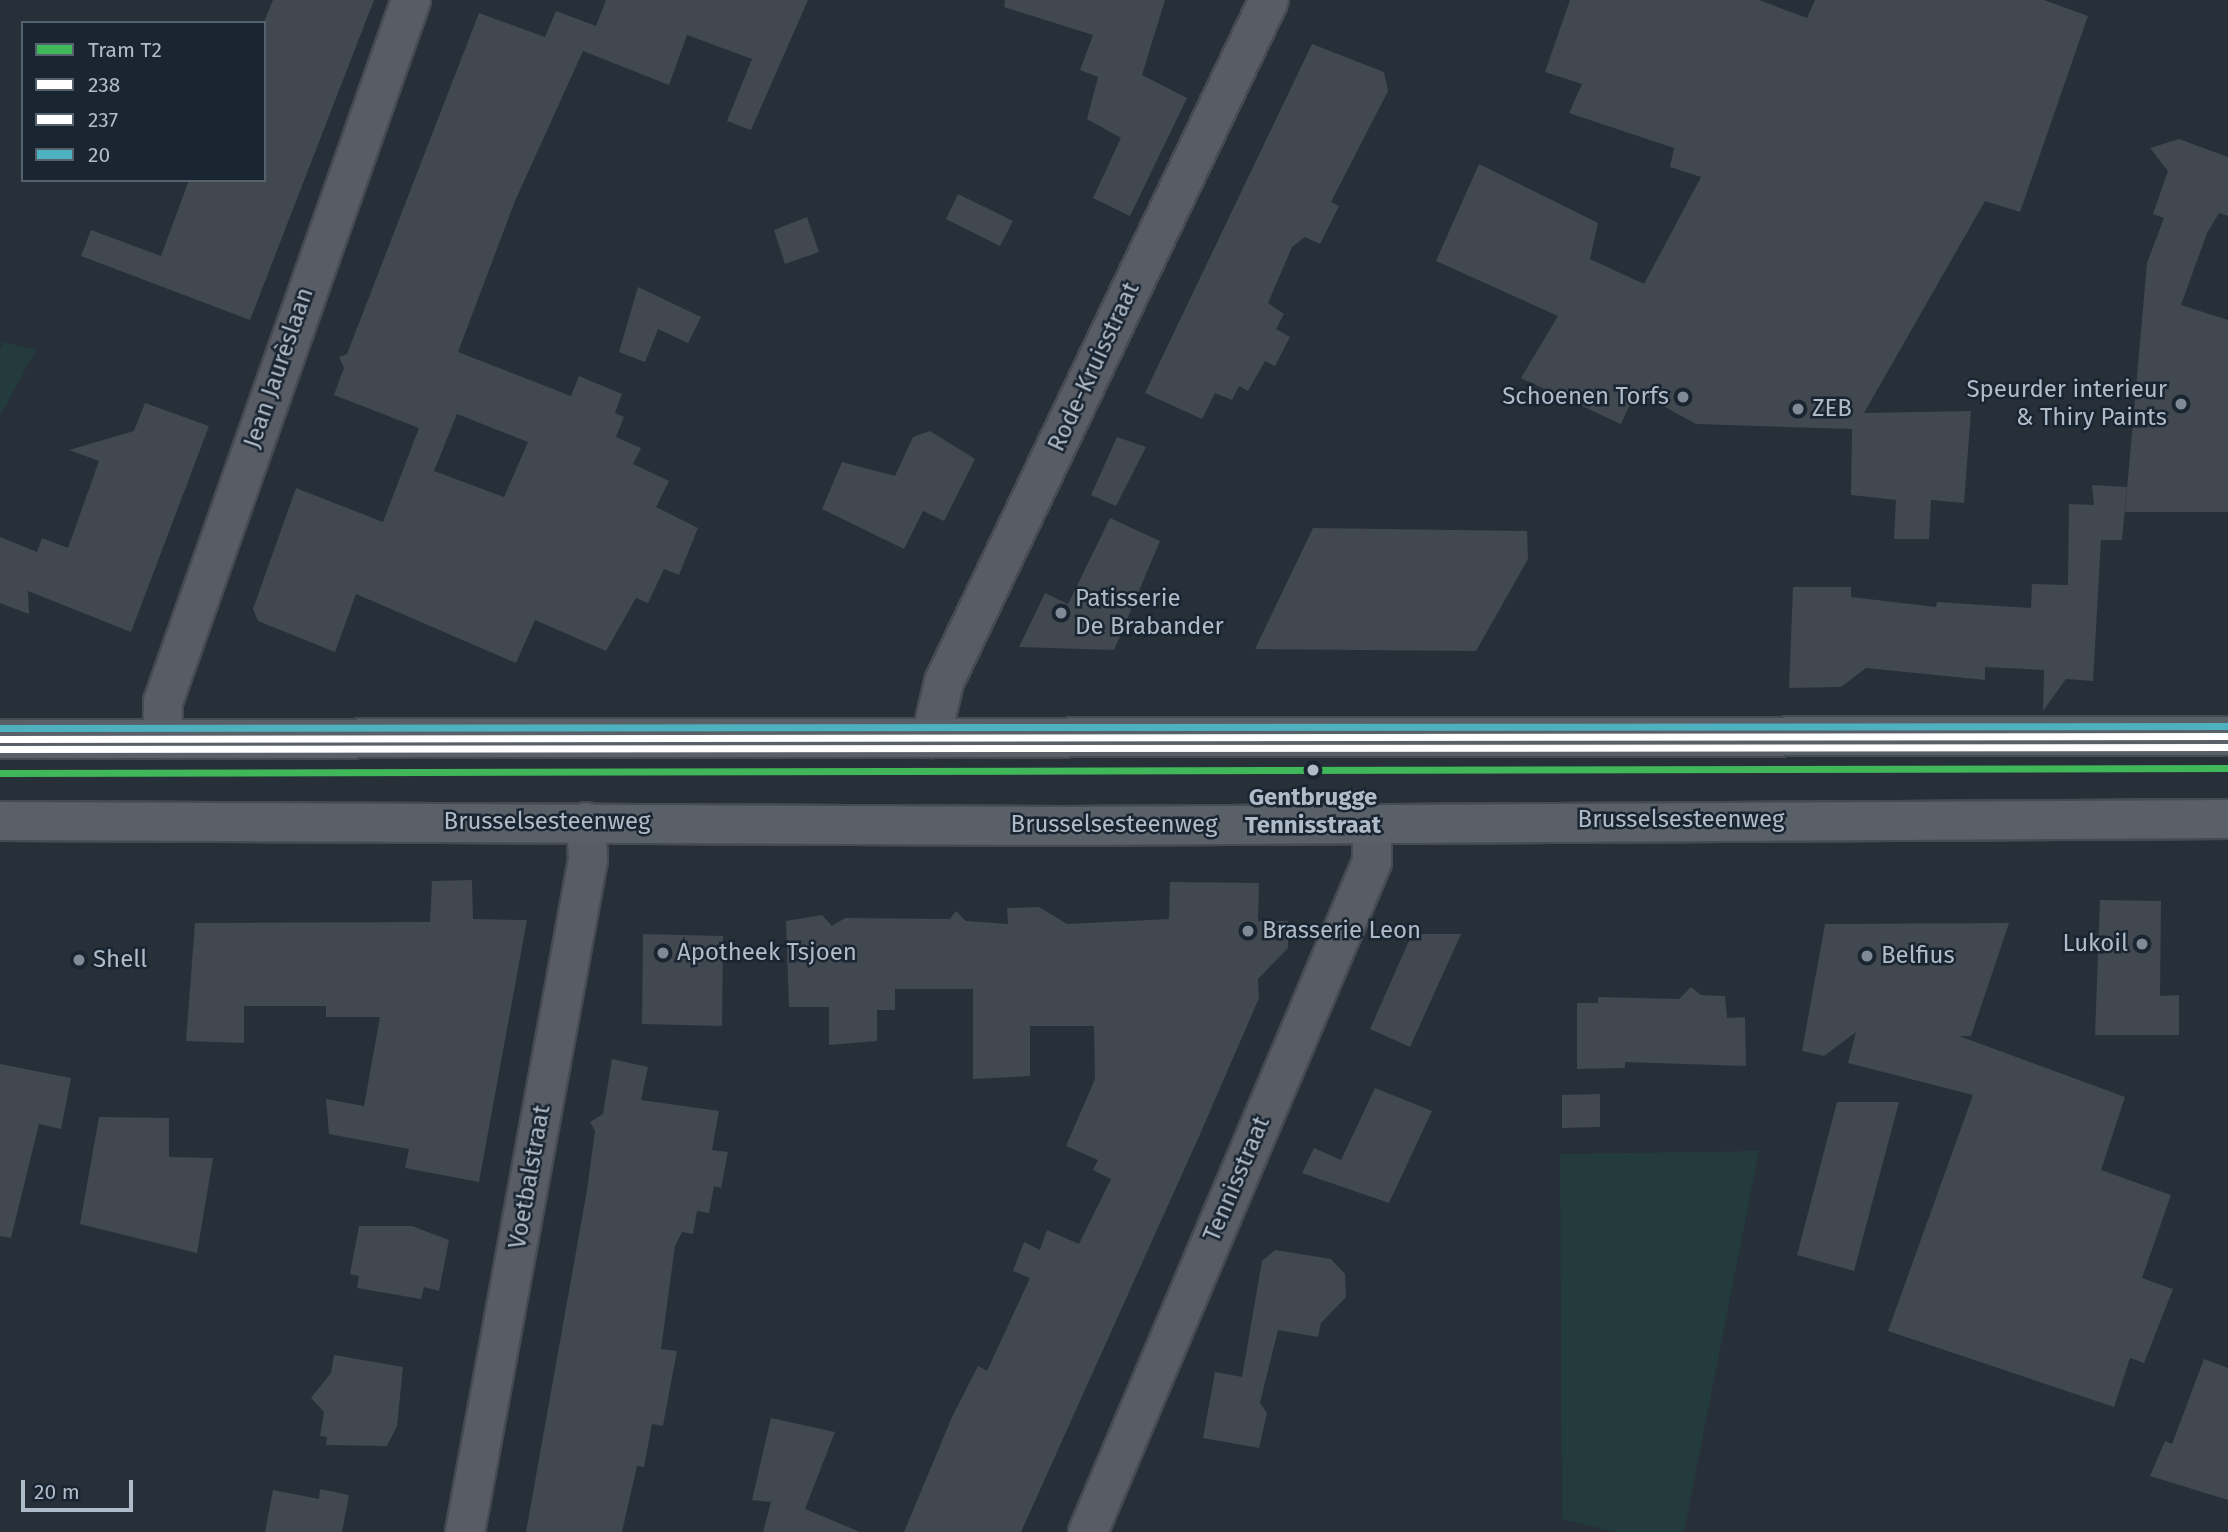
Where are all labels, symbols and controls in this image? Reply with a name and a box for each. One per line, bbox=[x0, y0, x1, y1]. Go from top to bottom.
legend bbox=[21, 21, 266, 182]
text: Tram T2 bbox=[88, 37, 162, 63]
text: 238 bbox=[88, 72, 120, 98]
text: 237 bbox=[88, 107, 118, 133]
text: 20 bbox=[88, 142, 110, 168]
street label: Rode-Kruisstraat bbox=[1042, 278, 1146, 456]
street label: Jean Jaurèslaan bbox=[238, 284, 320, 452]
place label: Speurder interieur & Thiry Paints bbox=[1966, 376, 2167, 432]
place label: Schoenen Torfs bbox=[1502, 383, 1669, 411]
marker: Schoenen Torfs bbox=[1675, 389, 1691, 405]
place label: ZEB bbox=[1812, 395, 1852, 423]
marker: Speurder interieur & Thiry Paints bbox=[2173, 396, 2189, 412]
marker: ZEB bbox=[1790, 401, 1806, 417]
place label: Patisserie De Brabander bbox=[1075, 585, 1224, 641]
marker: Patisserie De Brabander bbox=[1053, 605, 1069, 621]
marker: Gentbrugge Tennisstraat bbox=[1302, 759, 1324, 781]
place label: Gentbrugge Tennisstraat bbox=[1245, 784, 1381, 840]
street label: Brusselsesteenweg bbox=[1578, 806, 1784, 834]
street label: Brusselsesteenweg bbox=[444, 808, 650, 836]
street label: Brusselsesteenweg bbox=[1011, 811, 1217, 839]
place label: Brasserie Leon bbox=[1262, 917, 1421, 945]
marker: Brasserie Leon bbox=[1240, 923, 1256, 939]
place label: Lukoil bbox=[2063, 930, 2128, 958]
marker: Lukoil bbox=[2134, 936, 2150, 952]
place label: Apotheek Tsjoen bbox=[677, 939, 857, 967]
place label: Belfius bbox=[1881, 942, 1955, 970]
marker: Apotheek Tsjoen bbox=[655, 945, 671, 961]
place label: Shell bbox=[93, 946, 147, 974]
marker: Belfius bbox=[1859, 948, 1875, 964]
marker: Shell bbox=[71, 952, 87, 968]
street label: Voetbalstraat bbox=[503, 1103, 557, 1251]
street label: Tennisstraat bbox=[1198, 1112, 1276, 1246]
scale bar bbox=[24, 1466, 136, 1510]
text: 20 m bbox=[34, 1479, 80, 1505]

